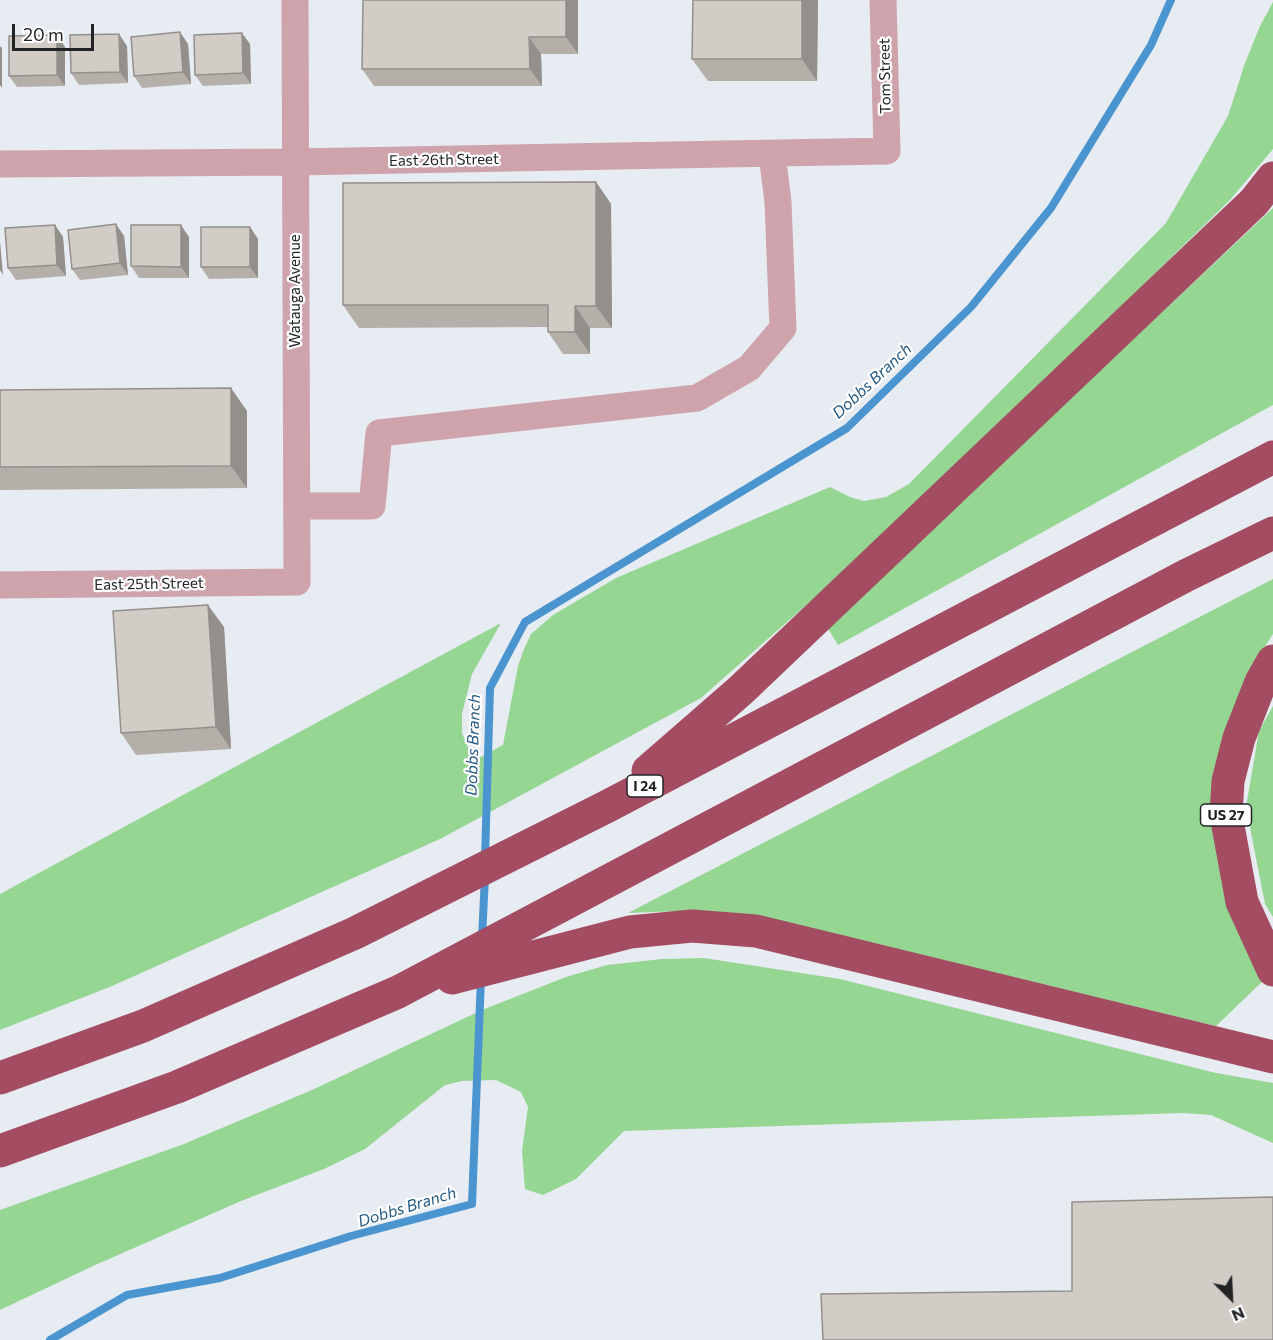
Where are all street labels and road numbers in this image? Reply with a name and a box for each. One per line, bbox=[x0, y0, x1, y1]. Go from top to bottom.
street label: Tom Street bbox=[875, 38, 895, 114]
street label: East 26th Street bbox=[389, 150, 499, 170]
street label: Watauga Avenue bbox=[286, 234, 304, 348]
street label: East 25th Street bbox=[94, 574, 204, 594]
road number: I 24 bbox=[627, 775, 663, 797]
road number: US 27 bbox=[1200, 804, 1252, 826]

